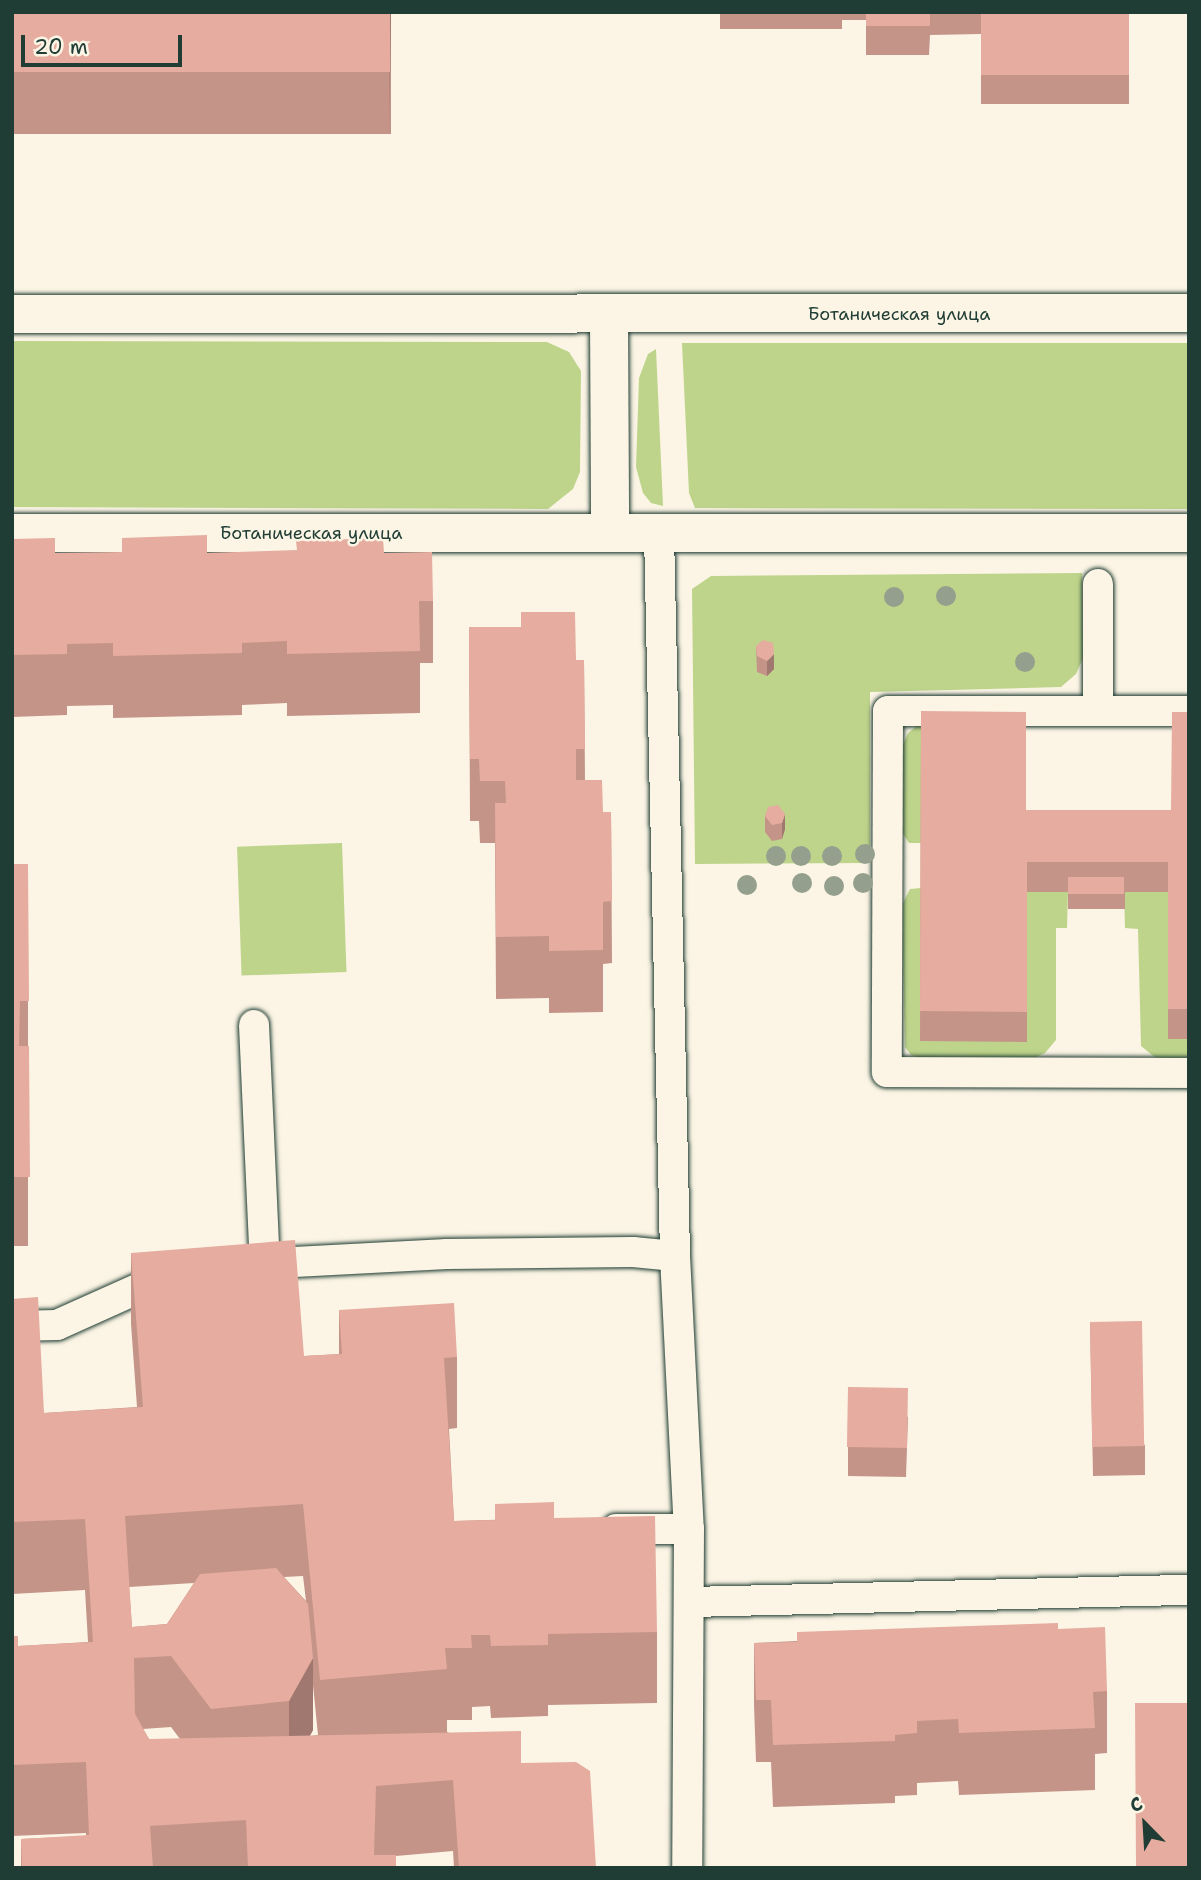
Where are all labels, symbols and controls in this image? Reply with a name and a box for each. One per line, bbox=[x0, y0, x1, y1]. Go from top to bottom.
scale bar bbox=[24, 21, 186, 65]
text: 20 m bbox=[34, 33, 88, 61]
street label: Ботаническая улица bbox=[808, 303, 990, 325]
street label: Ботаническая улица bbox=[220, 522, 402, 544]
north arrow bbox=[1110, 1789, 1180, 1859]
text: С bbox=[1126, 1791, 1147, 1818]

